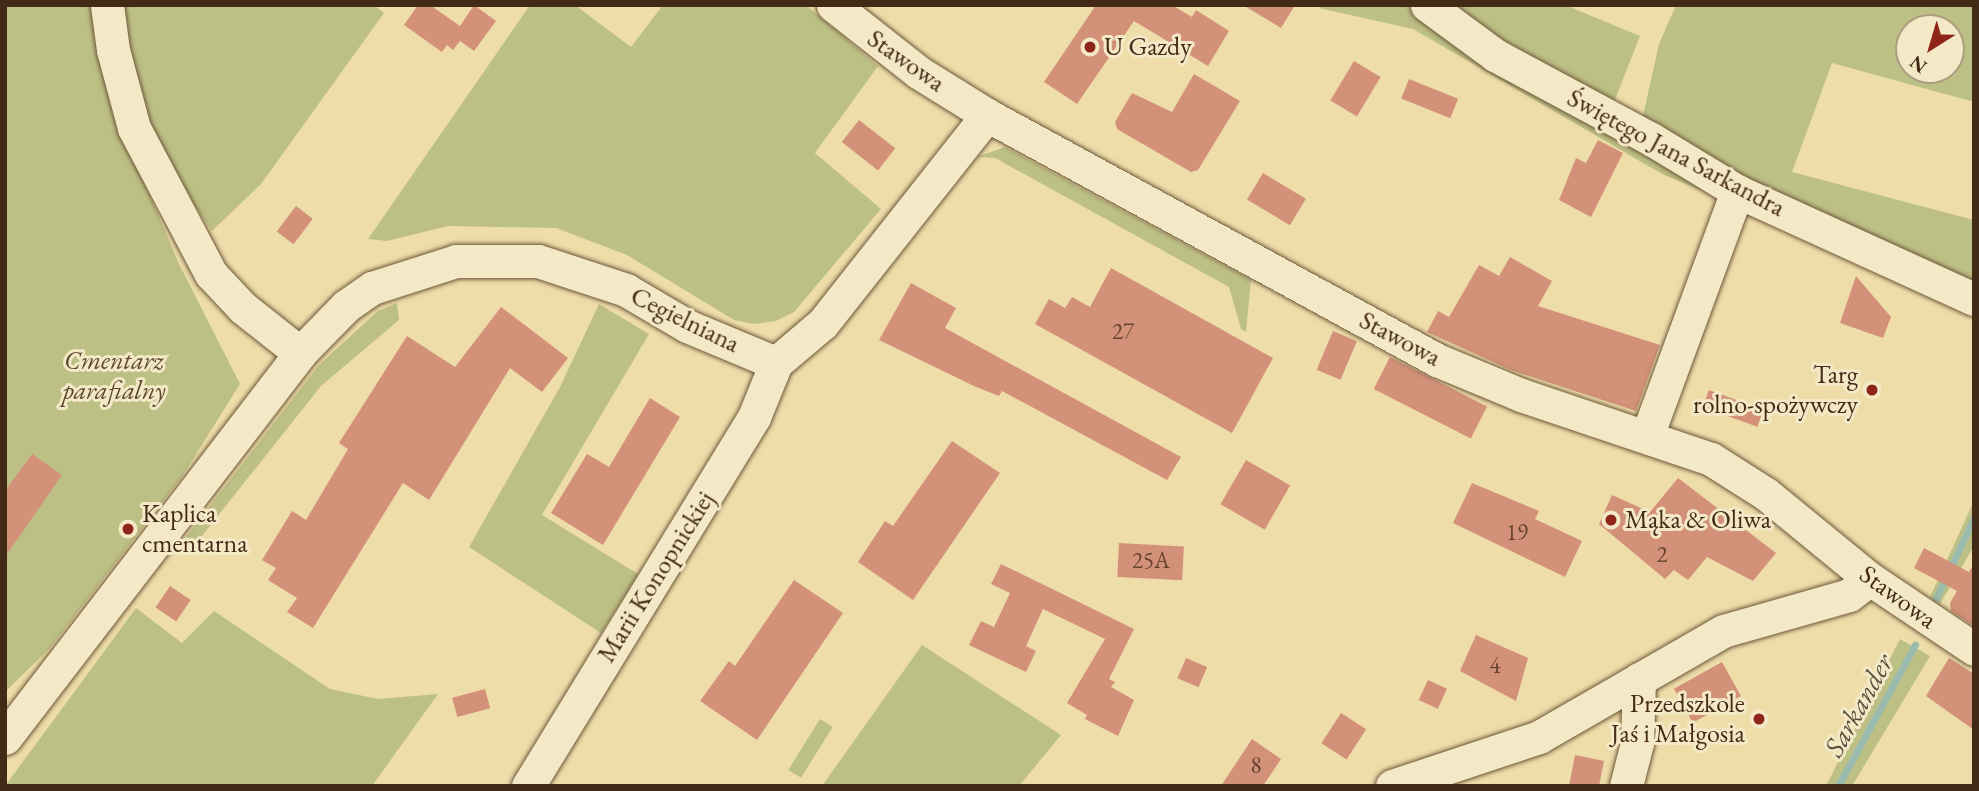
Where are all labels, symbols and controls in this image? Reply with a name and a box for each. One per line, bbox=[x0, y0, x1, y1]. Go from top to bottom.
north arrow bbox=[1895, 14, 1965, 84]
street label: Stawowa bbox=[861, 23, 951, 99]
place label: U Gazdy bbox=[1104, 31, 1192, 63]
marker: U Gazdy bbox=[1082, 39, 1098, 55]
text: N bbox=[1905, 50, 1932, 79]
street label: Świętego Jana Sarkandra bbox=[1562, 82, 1790, 224]
street label: Cegielniana bbox=[625, 280, 745, 360]
street label: Stawowa bbox=[1354, 305, 1446, 373]
house number: 27 bbox=[1112, 317, 1134, 345]
park label: Cmentarz parafialny bbox=[62, 345, 166, 406]
place label: Targ rolno-spożywczy bbox=[1693, 359, 1858, 420]
marker: Targ rolno-spożywczy bbox=[1864, 382, 1880, 398]
street label: Marii Konopnickiej bbox=[591, 486, 721, 668]
place label: Kaplica cmentarna bbox=[142, 498, 248, 560]
place label: Mąka & Oliwa bbox=[1625, 504, 1771, 536]
marker: Mąka & Oliwa bbox=[1603, 512, 1619, 528]
house number: 19 bbox=[1506, 518, 1528, 546]
marker: Kaplica cmentarna bbox=[120, 521, 136, 537]
house number: 2 bbox=[1656, 540, 1668, 568]
house number: 25A bbox=[1132, 546, 1170, 574]
street label: Stawowa bbox=[1853, 559, 1943, 635]
water label: Sarkander bbox=[1816, 648, 1900, 762]
house number: 4 bbox=[1489, 651, 1501, 679]
place label: Przedszkole Jaś i Małgosia bbox=[1611, 688, 1745, 750]
marker: Przedszkole Jaś i Małgosia bbox=[1751, 711, 1767, 727]
house number: 8 bbox=[1250, 751, 1262, 779]

